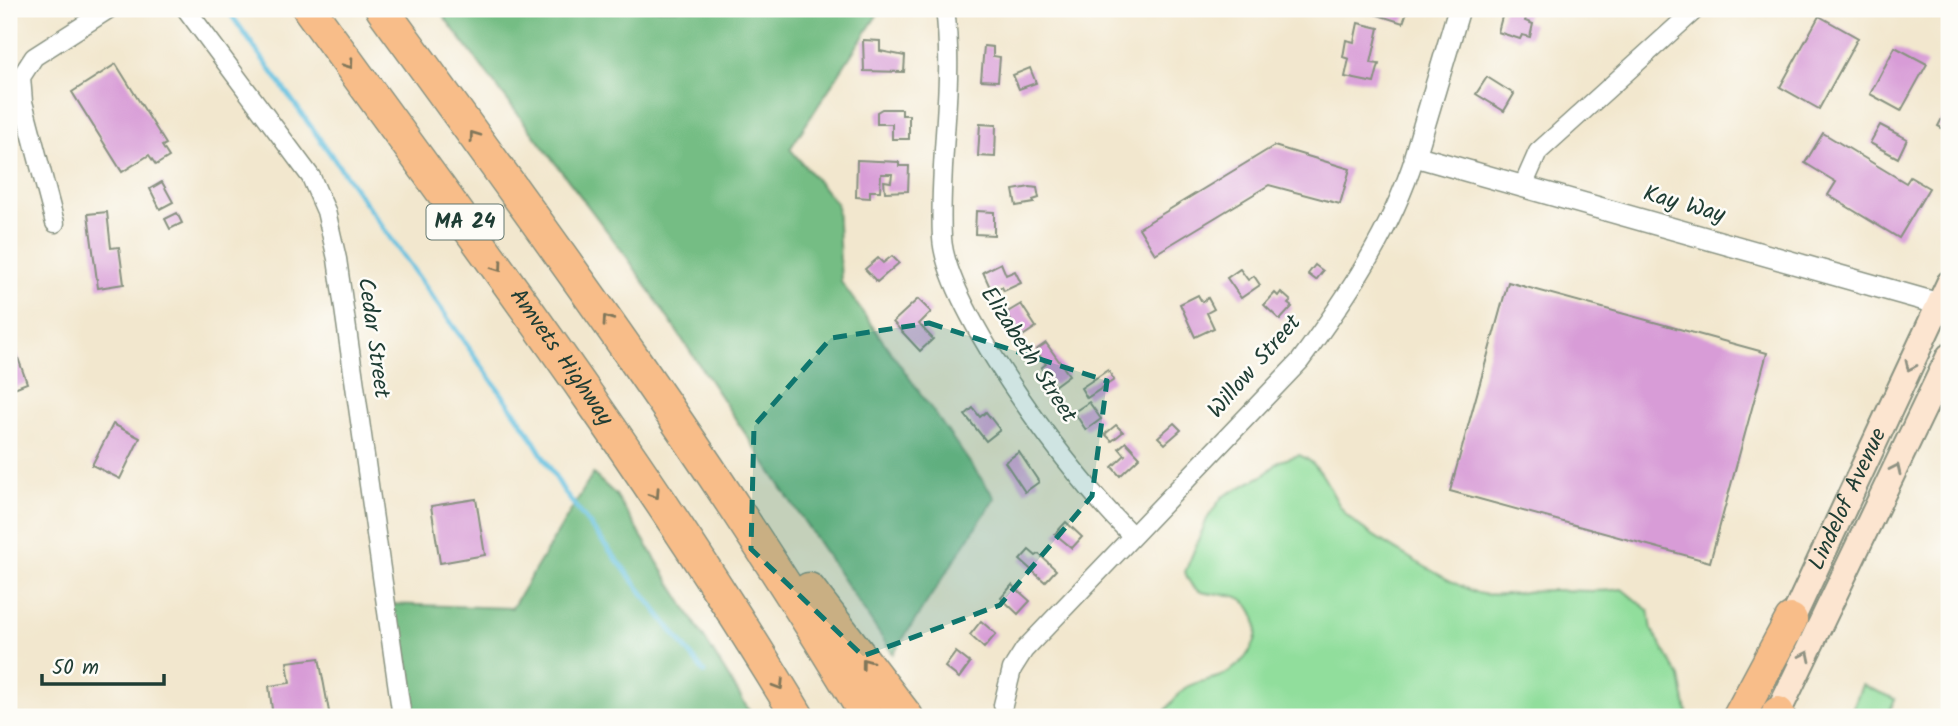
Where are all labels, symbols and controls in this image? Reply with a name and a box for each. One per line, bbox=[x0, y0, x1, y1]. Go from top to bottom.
one-way arrow bbox=[341, 56, 353, 69]
one-way arrow bbox=[470, 131, 483, 144]
street label: Kay Way bbox=[1639, 176, 1730, 234]
road number: MA 24 bbox=[426, 204, 504, 240]
one-way arrow bbox=[490, 259, 502, 272]
street label: Cedar Street bbox=[347, 275, 399, 402]
street label: Elizabeth Street bbox=[970, 279, 1086, 431]
street label: Amvets Highway bbox=[500, 281, 622, 434]
street label: Willow Street bbox=[1199, 306, 1311, 427]
one-way arrow bbox=[603, 315, 616, 328]
one-way arrow bbox=[1905, 359, 1919, 371]
street label: Lindelof Avenue bbox=[1799, 422, 1897, 577]
one-way arrow bbox=[1888, 464, 1902, 476]
one-way arrow bbox=[647, 486, 660, 499]
scale bar bbox=[42, 642, 164, 686]
one-way arrow bbox=[1798, 651, 1812, 663]
text: 50 m bbox=[52, 652, 99, 685]
one-way arrow bbox=[862, 658, 874, 671]
one-way arrow bbox=[770, 677, 783, 690]

